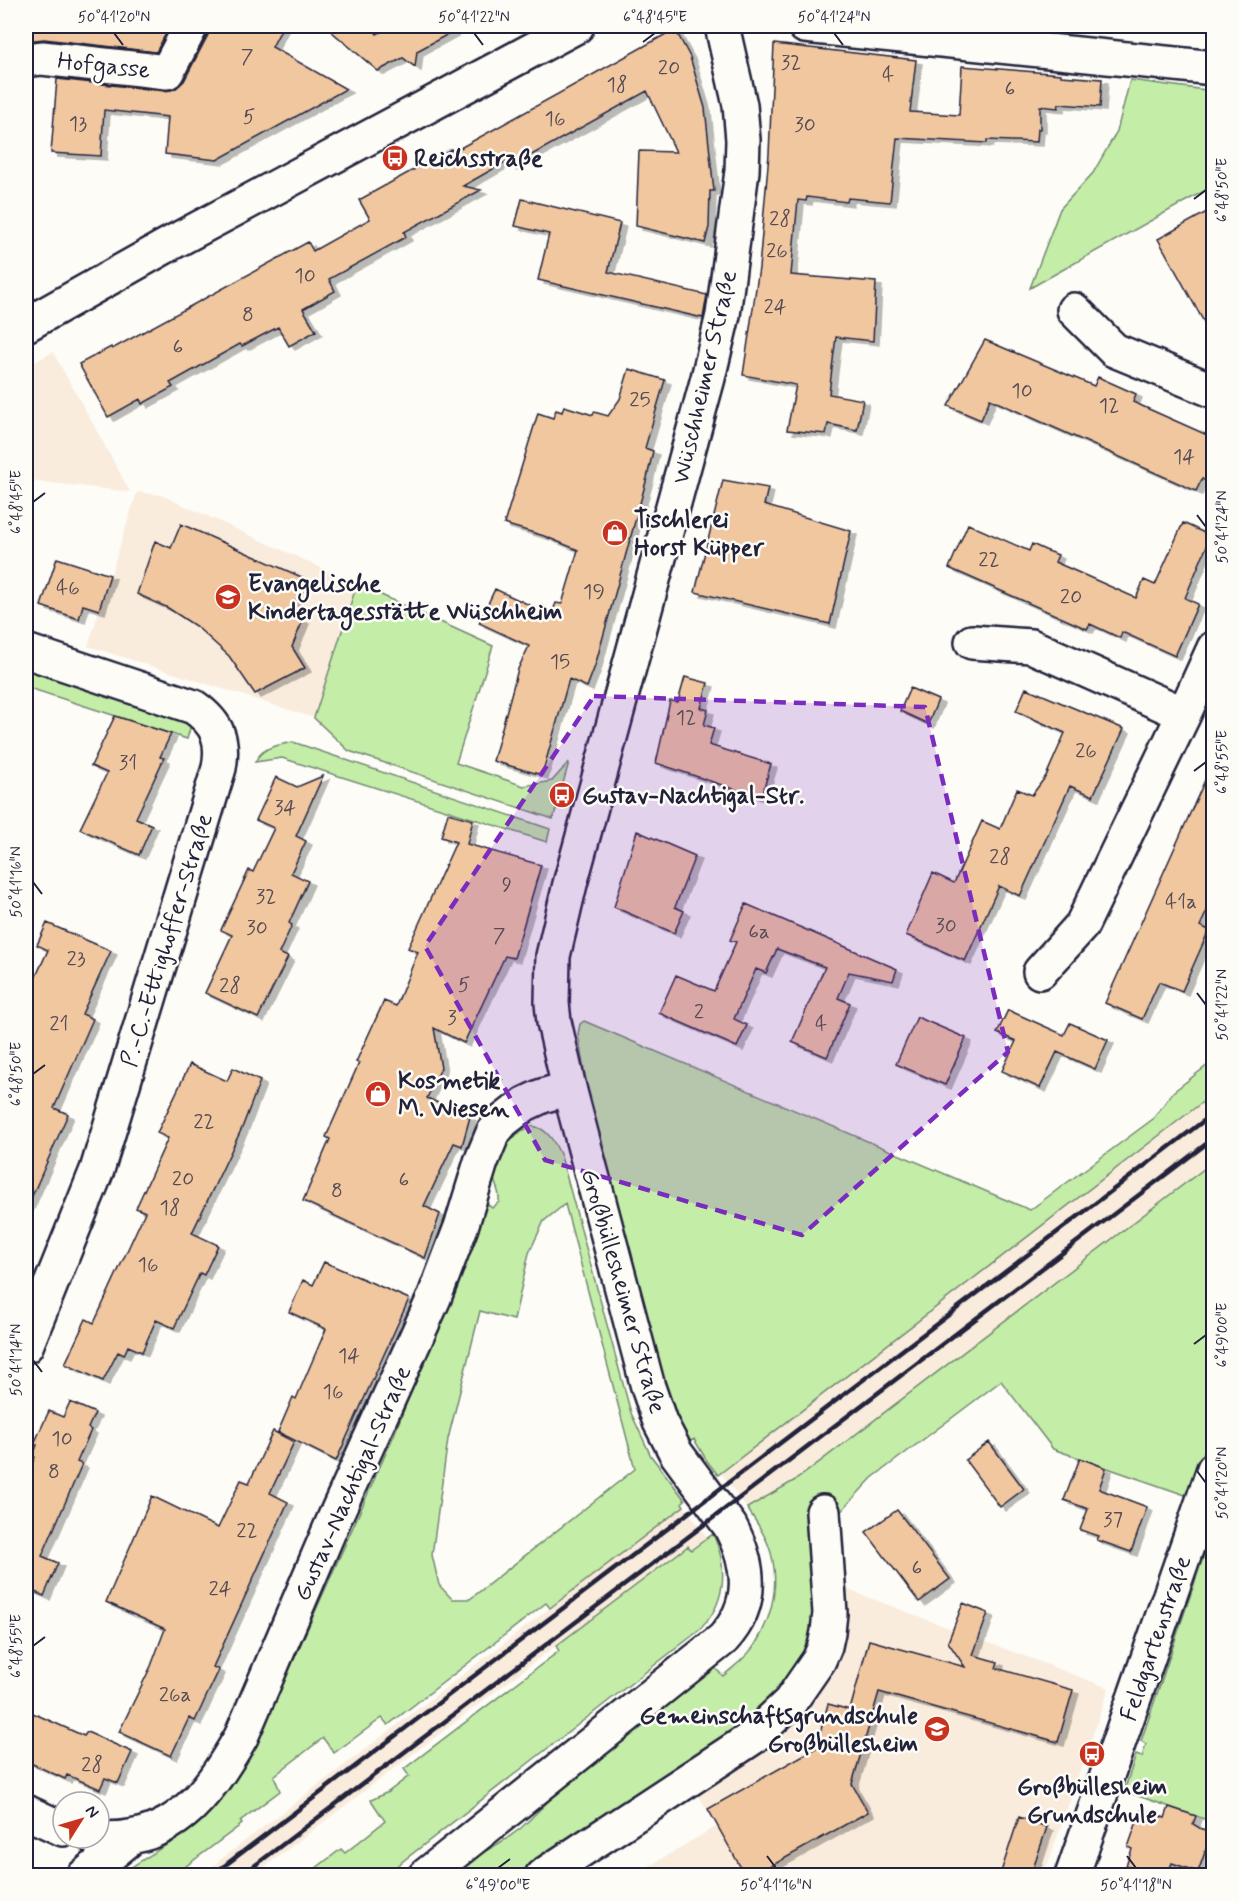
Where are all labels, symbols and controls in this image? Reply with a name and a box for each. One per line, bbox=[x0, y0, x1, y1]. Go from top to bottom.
text: 50°41'20"N bbox=[78, 8, 150, 28]
text: 50°41'22"N bbox=[438, 8, 510, 28]
text: 6°48'45"E bbox=[623, 8, 687, 28]
text: 50°41'24"N bbox=[798, 8, 870, 28]
house number: 7 bbox=[241, 43, 254, 71]
street label: Hofgasse bbox=[56, 46, 152, 89]
house number: 32 bbox=[781, 49, 801, 77]
house number: 20 bbox=[658, 54, 680, 82]
house number: 4 bbox=[882, 61, 894, 89]
house number: 18 bbox=[607, 71, 627, 99]
house number: 6 bbox=[1005, 75, 1015, 103]
house number: 5 bbox=[243, 103, 255, 131]
house number: 16 bbox=[545, 105, 566, 133]
house number: 13 bbox=[69, 110, 87, 138]
house number: 30 bbox=[794, 111, 816, 139]
bus stop icon: Reichsstraße bbox=[380, 143, 410, 173]
place label: Reichsstraße bbox=[414, 144, 543, 175]
text: 6°48'50"E bbox=[1213, 157, 1233, 222]
house number: 28 bbox=[769, 205, 791, 233]
house number: 26 bbox=[766, 237, 788, 265]
house number: 10 bbox=[294, 262, 316, 290]
street label: Wüschheimer Straße bbox=[666, 267, 745, 487]
house number: 24 bbox=[763, 293, 787, 321]
house number: 8 bbox=[242, 301, 254, 329]
house number: 6 bbox=[173, 333, 183, 361]
house number: 10 bbox=[1011, 377, 1033, 405]
house number: 25 bbox=[629, 386, 651, 414]
house number: 12 bbox=[1099, 392, 1119, 420]
house number: 14 bbox=[1173, 443, 1195, 471]
text: 6°48'45"E bbox=[7, 470, 27, 534]
text: 50°41'24"N bbox=[1213, 491, 1233, 563]
place label: Tischlerei Horst Küpper bbox=[634, 505, 765, 564]
shop icon: Tischlerei Horst Küpper bbox=[600, 518, 630, 548]
house number: 22 bbox=[978, 546, 1000, 574]
place label: Evangelische Kindertagesstätte Wüschheim bbox=[248, 569, 562, 631]
house number: 46 bbox=[56, 574, 80, 602]
house number: 19 bbox=[583, 578, 605, 606]
school or university icon: Evangelische Kindertagesstätte Wüschheim bbox=[213, 582, 243, 612]
house number: 20 bbox=[1060, 583, 1082, 611]
house number: 15 bbox=[550, 648, 570, 676]
house number: 12 bbox=[676, 704, 696, 732]
text: 6°48'55"E bbox=[1213, 730, 1233, 794]
house number: 26 bbox=[1075, 737, 1097, 765]
house number: 31 bbox=[119, 749, 137, 777]
bus stop icon: Gustav-Nachtigal-Str. bbox=[547, 780, 577, 810]
place label: Gustav-Nachtigal-Str. bbox=[582, 781, 804, 813]
house number: 34 bbox=[274, 794, 296, 822]
street label: P.-C.-Ettighoffer-Straße bbox=[114, 810, 221, 1071]
house number: 28 bbox=[989, 843, 1011, 871]
text: 50°41'16"N bbox=[7, 846, 27, 918]
house number: 9 bbox=[502, 871, 512, 899]
house number: 32 bbox=[256, 883, 276, 911]
house number: 41a bbox=[1165, 888, 1197, 916]
house number: 30 bbox=[935, 912, 957, 940]
house number: 30 bbox=[246, 914, 268, 942]
house number: 6a bbox=[748, 918, 770, 946]
house number: 7 bbox=[493, 922, 506, 950]
house number: 23 bbox=[66, 945, 86, 973]
text: 50°41'22"N bbox=[1213, 969, 1233, 1041]
house number: 5 bbox=[458, 971, 470, 999]
house number: 28 bbox=[219, 972, 241, 1000]
house number: 2 bbox=[694, 998, 704, 1026]
house number: 3 bbox=[447, 1004, 457, 1032]
house number: 21 bbox=[49, 1010, 69, 1038]
house number: 4 bbox=[815, 1010, 827, 1038]
text: 6°48'50"E bbox=[7, 1041, 27, 1106]
place label: Kosmetik M. Wiesen bbox=[398, 1066, 510, 1125]
shop icon: Kosmetik M. Wiesen bbox=[363, 1079, 393, 1109]
house number: 22 bbox=[193, 1108, 215, 1136]
house number: 20 bbox=[172, 1165, 194, 1193]
street label: Großbüllesheimer Straße bbox=[573, 1165, 672, 1418]
house number: 6 bbox=[399, 1166, 409, 1194]
house number: 8 bbox=[331, 1177, 343, 1205]
house number: 18 bbox=[160, 1194, 180, 1222]
house number: 16 bbox=[138, 1251, 159, 1279]
text: 6°49'00"E bbox=[1213, 1302, 1233, 1367]
text: 50°41'14"N bbox=[7, 1324, 27, 1396]
house number: 14 bbox=[338, 1342, 360, 1370]
street label: Gustav-Nachtigal-Straße bbox=[287, 1361, 419, 1606]
house number: 16 bbox=[323, 1378, 344, 1406]
house number: 10 bbox=[51, 1425, 73, 1453]
text: 50°41'20"N bbox=[1213, 1447, 1233, 1519]
house number: 8 bbox=[48, 1458, 60, 1486]
house number: 37 bbox=[1103, 1506, 1123, 1534]
house number: 22 bbox=[236, 1517, 258, 1545]
street label: Feldgartenstraße bbox=[1114, 1551, 1199, 1725]
house number: 6 bbox=[912, 1554, 922, 1582]
house number: 24 bbox=[208, 1575, 232, 1603]
text: 6°48'55"E bbox=[7, 1614, 27, 1678]
house number: 26a bbox=[159, 1681, 191, 1709]
place label: Gemeinschaftsgrundschule Großbüllesheim bbox=[639, 1701, 918, 1760]
school or university icon: Gemeinschaftsgrundschule Großbüllesheim bbox=[922, 1714, 952, 1744]
bus stop icon: Großbüllesheim Grundschule bbox=[1077, 1739, 1107, 1769]
house number: 28 bbox=[81, 1751, 103, 1779]
place label: Großbüllesheim Grundschule bbox=[1017, 1772, 1167, 1831]
north arrow bbox=[51, 1790, 111, 1850]
text: N bbox=[80, 1801, 103, 1822]
text: 6°49'00"E bbox=[466, 1876, 531, 1896]
text: 50°41'16"N bbox=[740, 1876, 812, 1896]
text: 50°41'18"N bbox=[1100, 1876, 1172, 1896]

